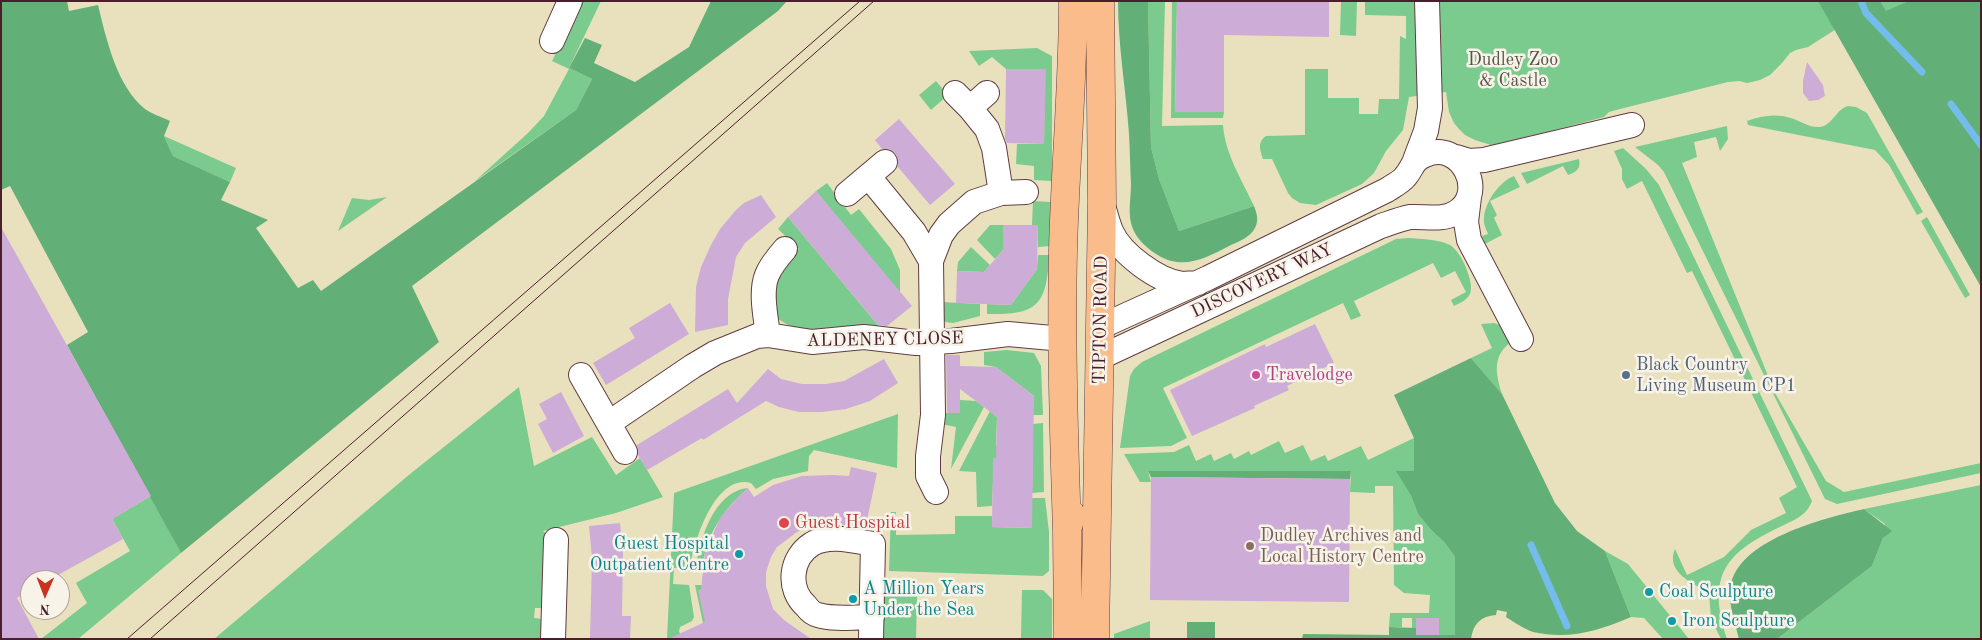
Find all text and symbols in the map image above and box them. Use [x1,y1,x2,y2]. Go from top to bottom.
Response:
park label: Dudley Zoo & Castle [1468,49,1558,92]
street label: DISCOVERY WAY [1188,239,1336,323]
street label: TIPTON ROAD [1089,255,1113,385]
street label: ALDENEY CLOSE [806,328,964,352]
place label: Black Country Living Museum CP1 [1636,354,1796,396]
place label: Travelodge [1266,364,1353,386]
marker: Travelodge [1250,369,1262,381]
marker: Black Country Living Museum CP1 [1620,369,1632,381]
place label: Guest Hospital [795,512,910,534]
marker: Guest Hospital [777,516,791,530]
place label: Dudley Archives and Local History Centre [1260,525,1424,568]
place label: Guest Hospital Outpatient Centre [590,533,729,576]
marker: Dudley Archives and Local History Centre [1244,540,1256,552]
marker: Guest Hospital Outpatient Centre [733,548,745,560]
north arrow [20,570,70,620]
place label: A Million Years Under the Sea [863,578,984,620]
place label: Coal Sculpture [1659,581,1773,603]
marker: Coal Sculpture [1643,586,1655,598]
marker: A Million Years Under the Sea [847,593,859,605]
text: N [39,602,50,616]
place label: Iron Sculpture [1682,610,1795,632]
marker: Iron Sculpture [1666,615,1678,627]

